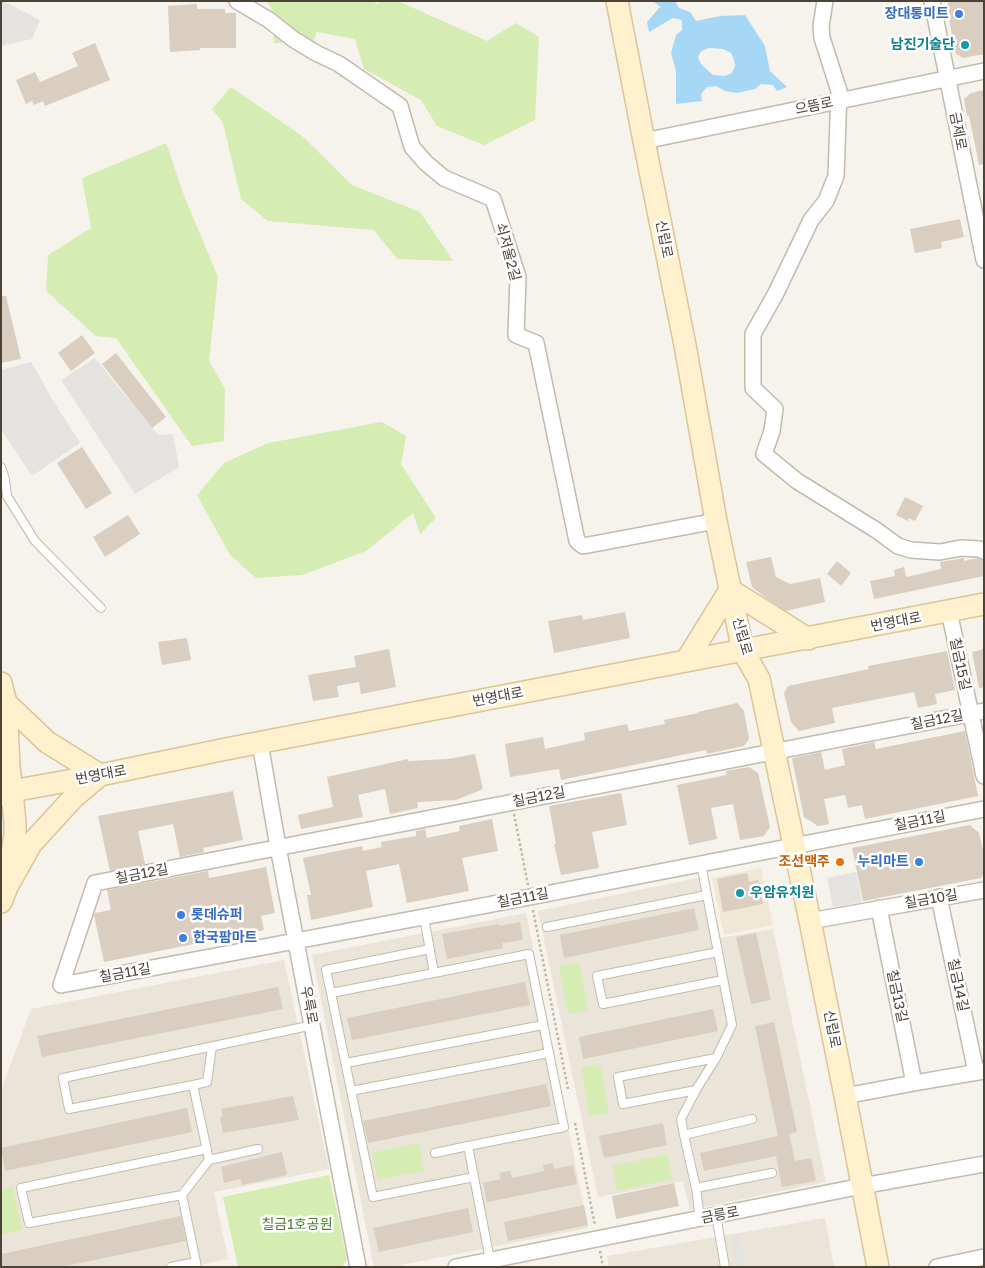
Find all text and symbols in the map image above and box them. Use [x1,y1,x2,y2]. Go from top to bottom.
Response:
place label: 장대통미트 [885,6,949,22]
marker: 장대통미트 [953,8,965,20]
place label: 남진기술단 [891,37,955,53]
marker: 남진기술단 [959,39,971,51]
street label: 으뜸로 [793,94,835,118]
street label: 금제로 [946,110,970,152]
street label: 신립로 [652,218,676,260]
street label: 쇠저울2길 [492,221,524,283]
street label: 번영대로 [869,609,923,635]
street label: 신립로 [729,615,755,657]
street label: 칠금15길 [946,636,974,692]
street label: 번영대로 [471,684,525,710]
street label: 칠금12길 [909,707,965,733]
street label: 번영대로 [74,762,128,788]
street label: 칠금12길 [511,784,567,810]
street label: 칠금11길 [893,808,947,834]
place label: 조선맥주 [778,854,830,870]
place label: 누리마트 [857,854,909,870]
marker: 조선맥주 [834,856,846,868]
marker: 누리마트 [913,856,925,868]
street label: 칠금12길 [114,861,170,887]
street label: 칠금11길 [496,885,550,911]
place label: 우암유치원 [750,885,814,901]
street label: 칠금10길 [903,886,959,912]
marker: 우암유치원 [734,887,746,899]
place label: 롯데슈퍼 [191,907,243,923]
marker: 롯데슈퍼 [175,909,187,921]
place label: 한국팜마트 [193,930,257,946]
marker: 한국팜마트 [177,932,189,944]
street label: 칠금14길 [944,957,972,1013]
street label: 칠금11길 [98,960,152,986]
street label: 칠금13길 [883,968,911,1024]
street label: 우륵로 [297,984,321,1026]
street label: 신립로 [820,1008,844,1050]
street label: 금릉로 [699,1203,741,1227]
park label: 칠금1호공원 [261,1217,333,1233]

